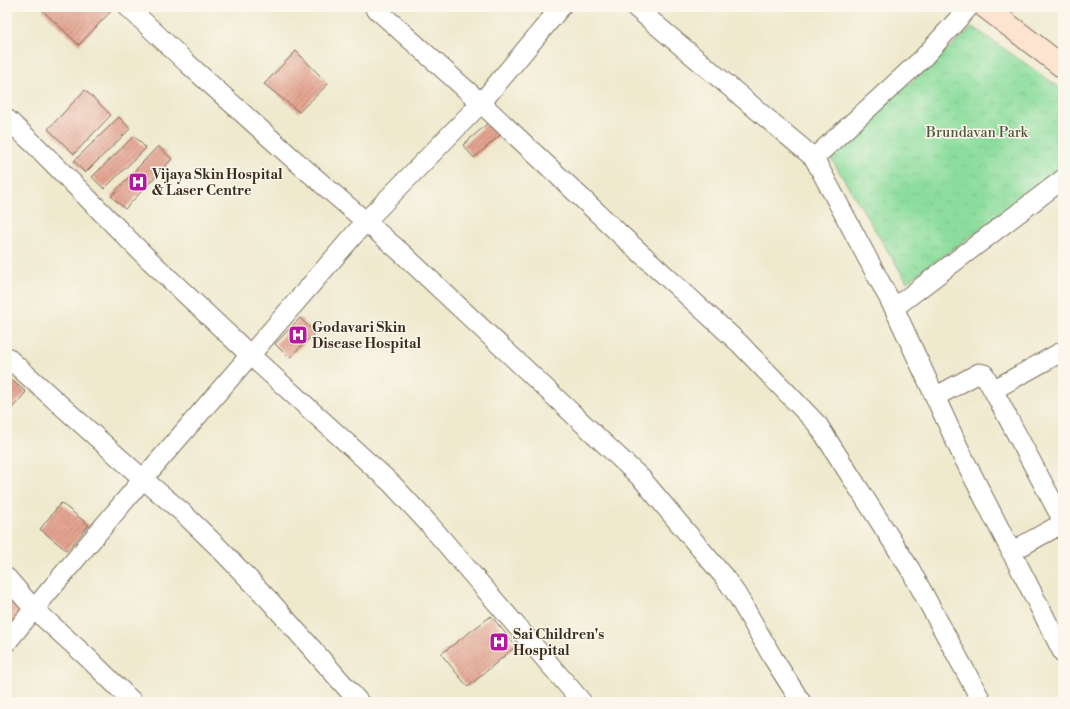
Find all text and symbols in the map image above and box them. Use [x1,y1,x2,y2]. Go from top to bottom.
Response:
park label: Brundavan Park [925,124,1029,142]
place label: Vijaya Skin Hospital & Laser Centre [151,166,283,200]
hospital icon: Vijaya Skin Hospital & Laser Centre [127,171,149,193]
place label: Godavari Skin Disease Hospital [312,319,422,353]
hospital icon: Godavari Skin Disease Hospital [287,324,309,346]
place label: Sai Children's Hospital [513,626,604,660]
hospital icon: Sai Children's Hospital [488,631,510,653]

